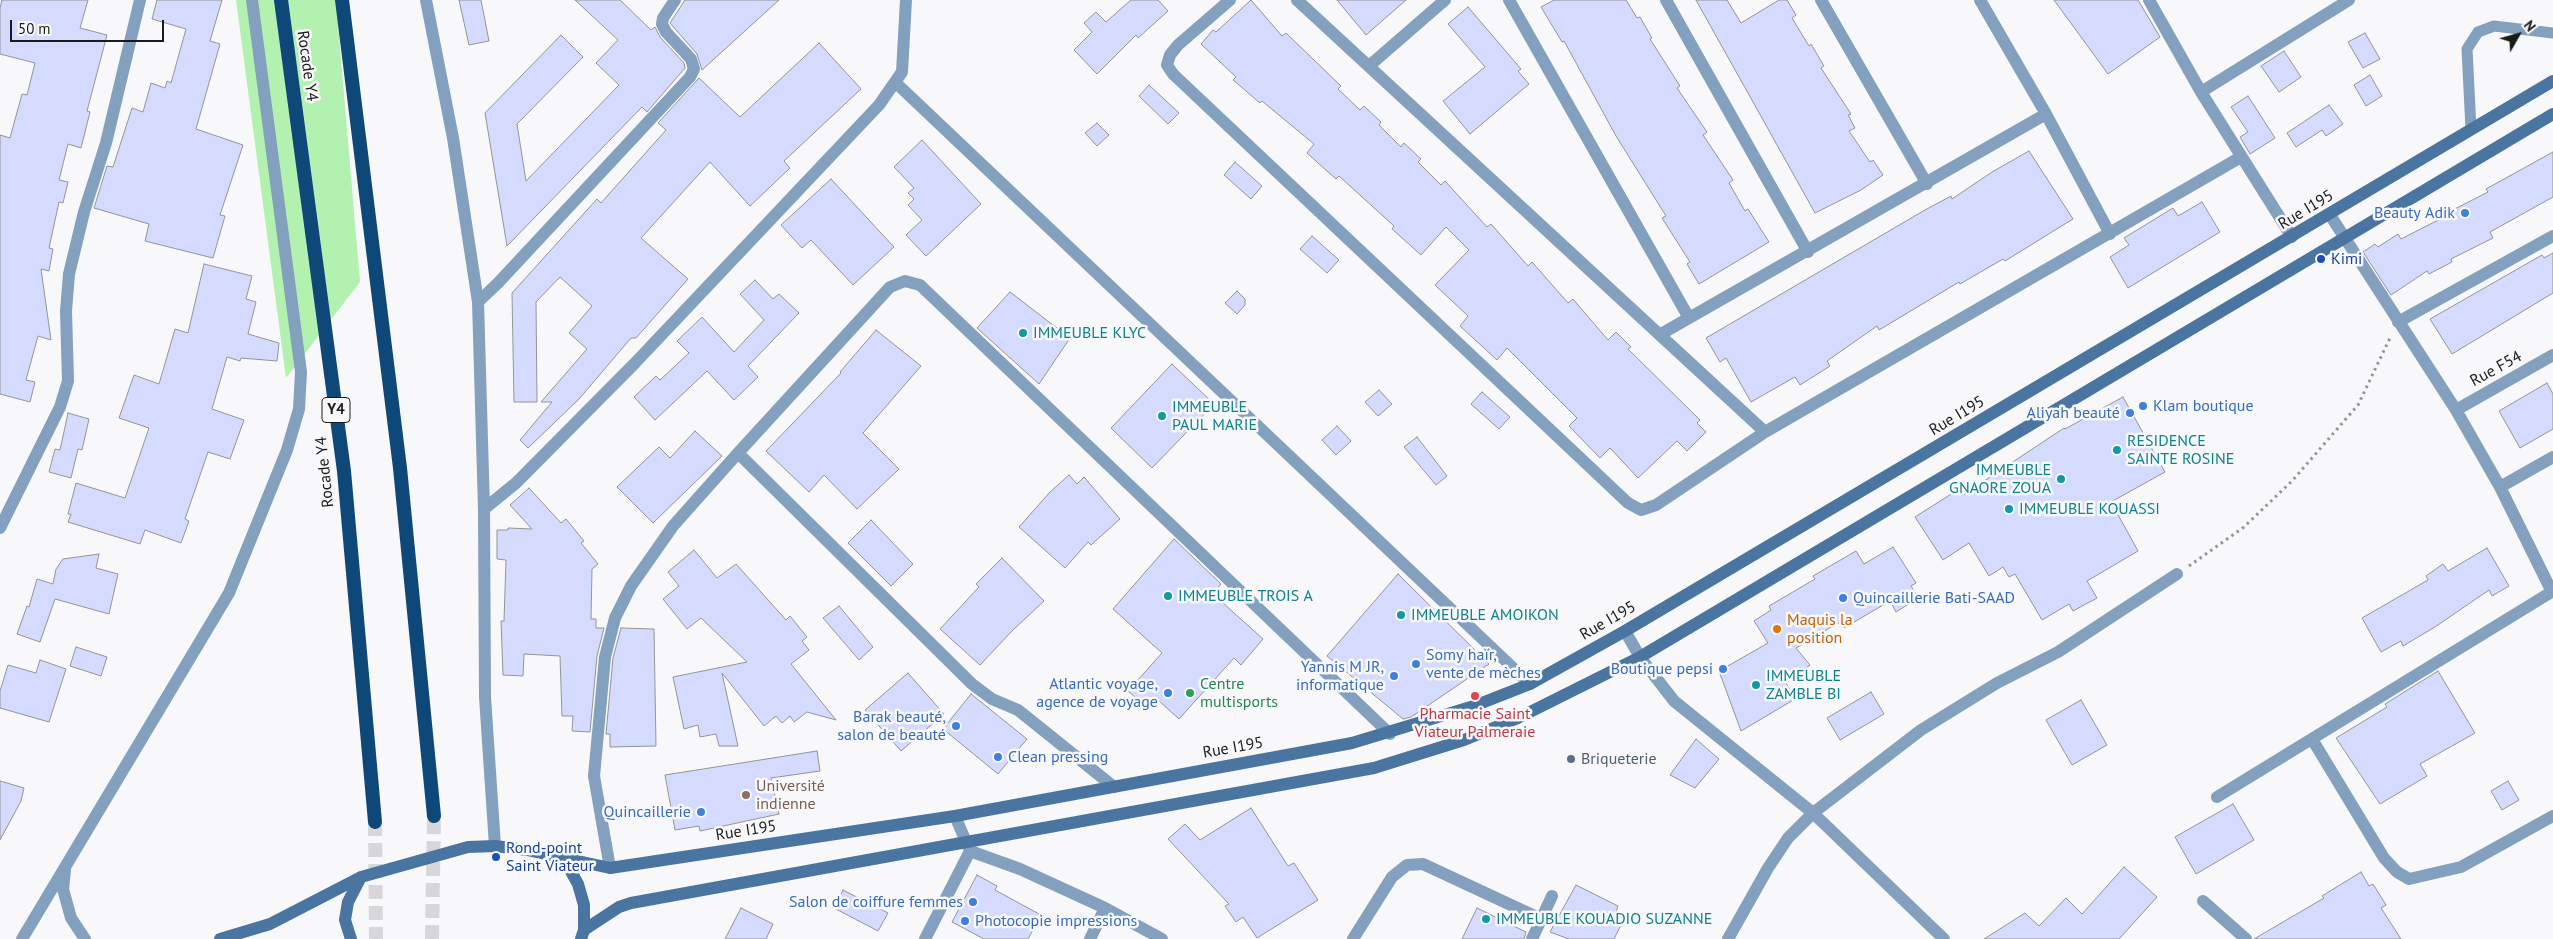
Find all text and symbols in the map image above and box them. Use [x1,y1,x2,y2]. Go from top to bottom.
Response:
scale bar [12,10,166,42]
north arrow [2493,10,2543,60]
text: N [2520,17,2540,35]
text: 50 m [18,19,51,38]
street label: Rocade Y4 [293,29,321,103]
street label: Rue I195 [2275,186,2337,234]
place label: Beauty Adik [2374,203,2455,223]
marker: Beauty Adik [2459,207,2471,219]
place label: Kimi [2331,249,2362,269]
marker: Kimi [2315,253,2327,265]
place label: IMMEUBLE KLYC [1033,323,1146,343]
marker: IMMEUBLE KLYC [1017,327,1029,339]
street label: Rue F54 [2467,347,2525,391]
street label: Rue I195 [1926,392,1988,440]
place label: Klam boutique [2153,396,2254,416]
place label: IMMEUBLE PAUL MARIE [1172,397,1257,435]
road number: Y4 [322,398,350,422]
marker: Klam boutique [2137,400,2149,412]
place label: Aliyah beauté [2027,403,2120,423]
marker: Aliyah beauté [2124,407,2136,419]
marker: IMMEUBLE PAUL MARIE [1156,410,1168,422]
place label: RESIDENCE SAINTE ROSINE [2127,431,2234,469]
street label: Rocade Y4 [312,436,338,508]
marker: RESIDENCE SAINTE ROSINE [2111,444,2123,456]
place label: IMMEUBLE GNAORE ZOUA [1949,460,2051,498]
marker: IMMEUBLE GNAORE ZOUA [2055,473,2067,485]
place label: IMMEUBLE KOUASSI [2019,499,2160,519]
marker: IMMEUBLE KOUASSI [2003,503,2015,515]
place label: IMMEUBLE TROIS A [1178,586,1313,606]
place label: Quincaillerie Bati-SAAD [1853,588,2015,608]
marker: IMMEUBLE TROIS A [1162,590,1174,602]
marker: Quincaillerie Bati-SAAD [1837,592,1849,604]
street label: Rue I195 [1577,597,1639,645]
place label: IMMEUBLE AMOIKON [1411,605,1559,625]
marker: IMMEUBLE AMOIKON [1395,609,1407,621]
place label: Maquis la position [1787,610,1853,648]
marker: Maquis la position [1771,623,1783,635]
place label: Somy haïr, vente de mèches [1426,645,1541,683]
place label: Yannis M JR, informatique [1296,657,1384,695]
marker: Somy haïr, vente de mèches [1410,658,1422,670]
place label: Boutique pepsi [1611,659,1713,679]
marker: Boutique pepsi [1717,663,1729,675]
place label: IMMEUBLE ZAMBLE BI [1766,666,1841,704]
marker: Yannis M JR, informatique [1388,670,1400,682]
place label: Atlantic voyage, agence de voyage [1036,674,1158,712]
place label: Centre multisports [1200,674,1278,712]
marker: IMMEUBLE ZAMBLE BI [1750,679,1762,691]
marker: Atlantic voyage, agence de voyage [1162,687,1174,699]
marker: Centre multisports [1184,687,1196,699]
marker: Pharmacie Saint Viateur Palmeraie [1469,690,1481,702]
place label: Pharmacie Saint Viateur Palmeraie [1415,704,1535,742]
place label: Barak beauté, salon de beauté [837,707,946,745]
marker: Barak beauté, salon de beauté [950,720,962,732]
street label: Rue I195 [1201,733,1265,763]
place label: Clean pressing [1008,747,1108,767]
place label: Briqueterie [1581,749,1657,769]
marker: Clean pressing [992,751,1004,763]
marker: Briqueterie [1565,753,1577,765]
place label: Université indienne [756,776,825,814]
marker: Université indienne [740,789,752,801]
place label: Quincaillerie [604,802,691,822]
marker: Quincaillerie [695,806,707,818]
street label: Rue I195 [714,817,778,845]
place label: Rond-point Saint Viateur [506,838,594,876]
marker: Rond-point Saint Viateur [490,851,502,863]
place label: Salon de coiffure femmes [789,892,963,912]
marker: Salon de coiffure femmes [967,896,979,908]
place label: IMMEUBLE KOUADIO SUZANNE [1496,909,1712,929]
place label: Photocopie impressions [975,911,1137,931]
marker: IMMEUBLE KOUADIO SUZANNE [1480,913,1492,925]
marker: Photocopie impressions [959,915,971,927]

